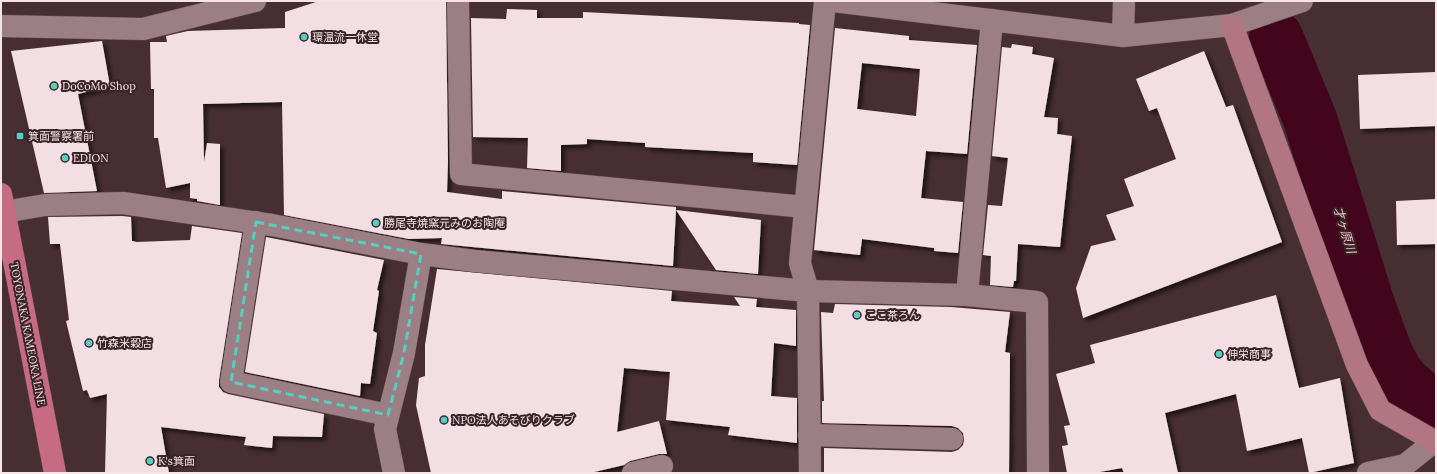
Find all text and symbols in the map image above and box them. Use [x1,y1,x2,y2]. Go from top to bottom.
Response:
place label: 環温流一休堂 [312,30,378,44]
marker: 環温流一休堂 [299,32,309,42]
place label: DoCoMo Shop [62,79,136,93]
marker: DoCoMo Shop [49,81,59,91]
place label: 箕面警察署前 [28,129,94,143]
marker: 箕面警察署前 [15,131,25,141]
place label: EDION [73,151,109,165]
marker: EDION [60,153,70,163]
water label: 才ヶ原川 [1331,205,1360,257]
place label: 勝尾寺焼窯元みのお陶庵 [384,216,505,230]
marker: 勝尾寺焼窯元みのお陶庵 [371,218,381,228]
street label: TOYONAKA KAMEOKA LINE [7,261,49,407]
place label: ここ茶ろん [865,308,920,322]
marker: ここ茶ろん [852,310,862,320]
place label: 竹森米穀店 [97,336,152,350]
marker: 竹森米穀店 [84,338,94,348]
place label: 伸栄商事 [1227,347,1271,361]
marker: 伸栄商事 [1214,349,1224,359]
place label: NPO法人あそびりクラブ [452,413,575,427]
marker: NPO法人あそびりクラブ [439,415,449,425]
place label: K's箕面 [158,454,195,468]
marker: K's箕面 [145,456,155,466]

